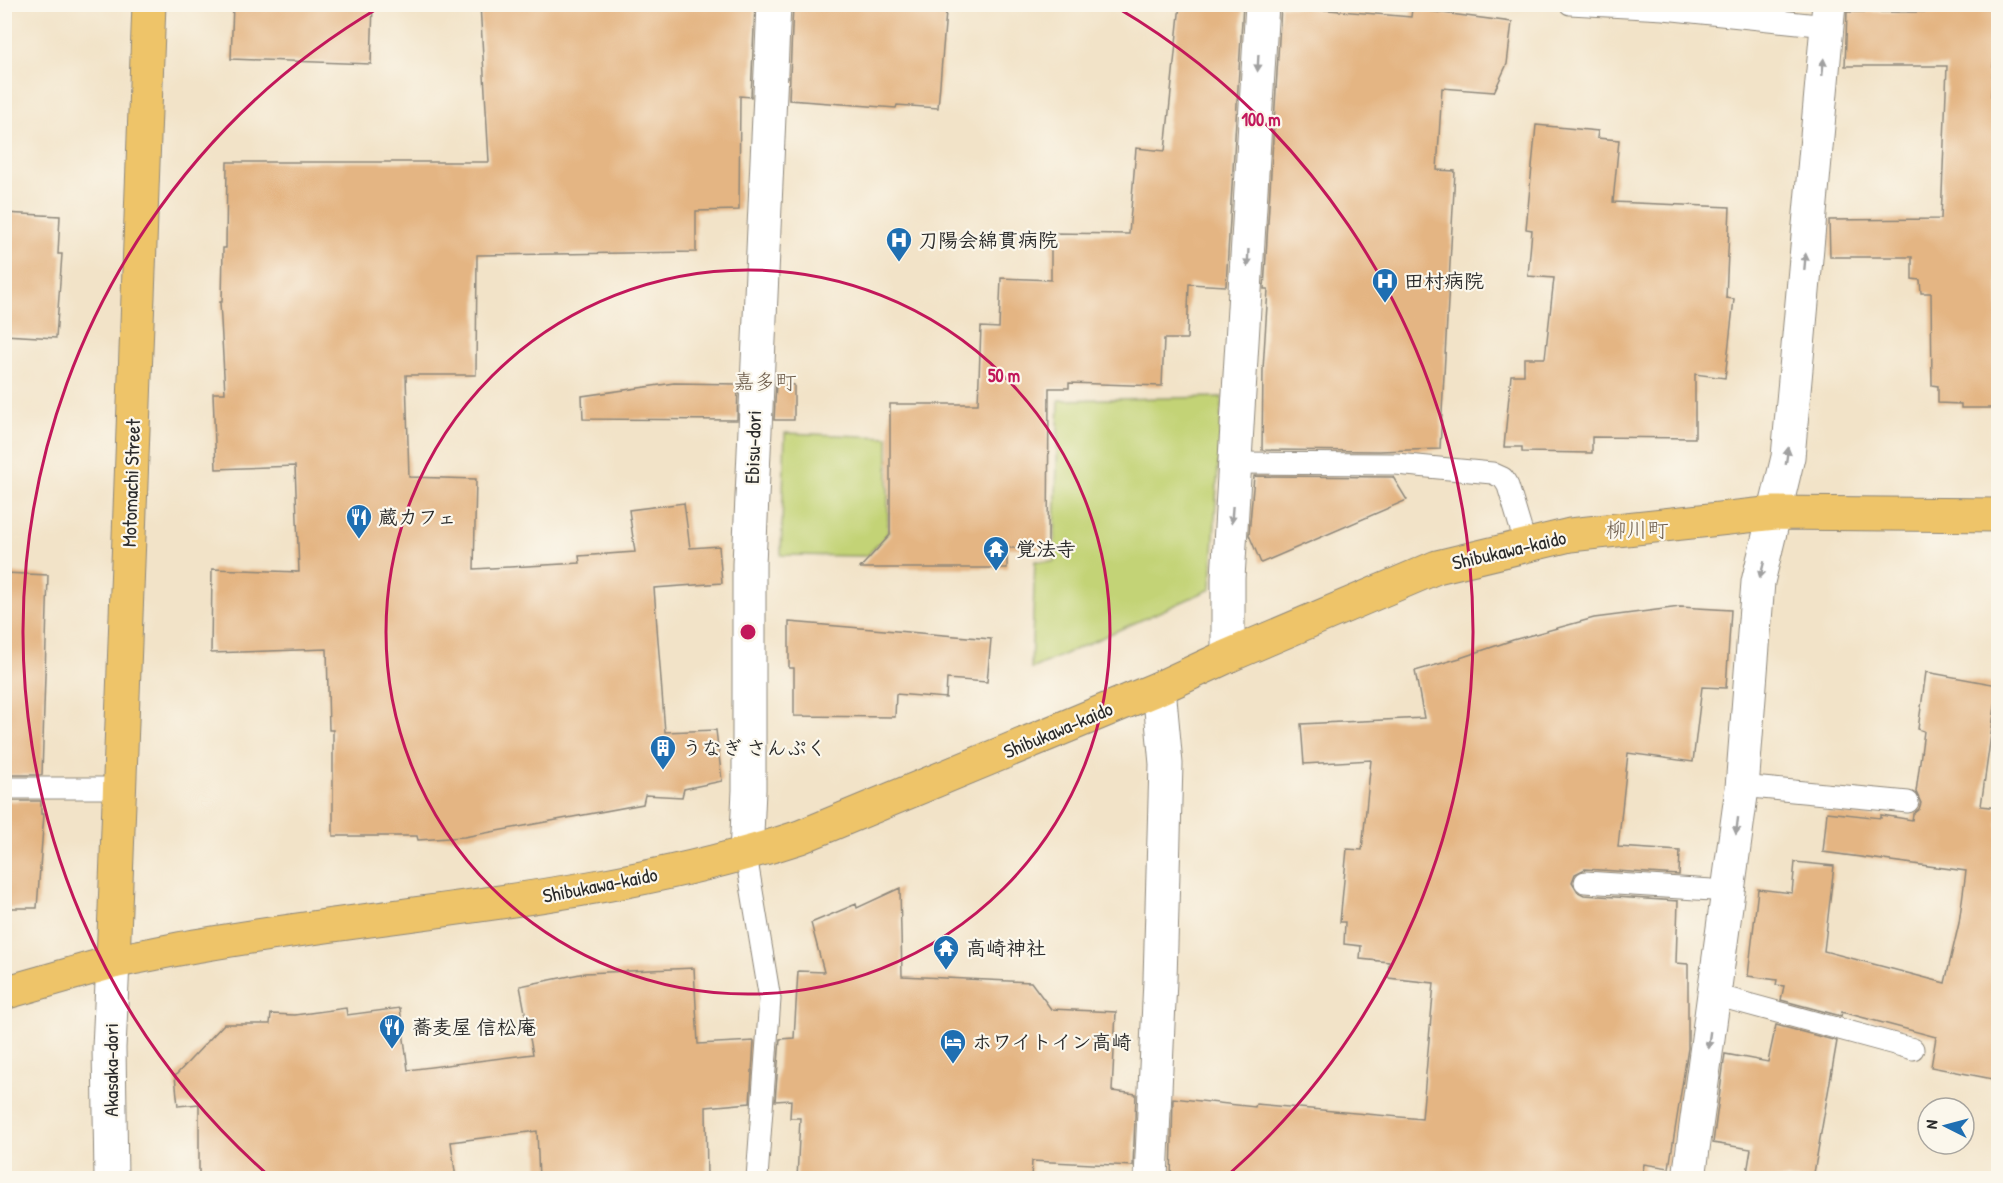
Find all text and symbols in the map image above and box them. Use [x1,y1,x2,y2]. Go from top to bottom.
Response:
one-way arrow [1254,53,1263,72]
one-way arrow [1818,58,1828,77]
text: 100 m [1241,107,1281,132]
hospital icon: 刀陽会綿貫病院 [884,225,914,263]
place label: 刀陽会綿貫病院 [918,226,1058,253]
one-way arrow [1243,248,1252,267]
one-way arrow [1800,252,1810,271]
hospital icon: 田村病院 [1370,266,1400,304]
place label: 田村病院 [1404,267,1484,294]
text: 50 m [988,363,1020,388]
district label: 嘉多町 [734,367,797,396]
street label: Ebisu-dori [738,410,767,484]
street label: Motomachi Street [115,417,146,547]
one-way arrow [1783,446,1792,465]
restaurant icon: 蔵カフェ [344,502,374,540]
place label: 蔵カフェ [378,503,456,530]
one-way arrow [1227,506,1236,525]
district label: 柳川町 [1606,515,1669,544]
street label: Shibukawa-kaido [1449,523,1568,576]
temple icon: 覚法寺 [981,534,1011,572]
place label: 覚法寺 [1016,535,1076,562]
one-way arrow [1756,561,1766,579]
centre of rings [738,622,758,642]
street label: Shibukawa-kaido [999,694,1117,765]
building icon: うなぎ さんぷく [648,733,678,771]
place label: うなぎ さんぷく [682,734,827,761]
one-way arrow [1732,817,1741,836]
street label: Shibukawa-kaido [540,860,659,909]
temple icon: 高崎神社 [931,933,961,971]
place label: 高崎神社 [966,934,1046,961]
restaurant icon: 蕎麦屋 信松庵 [377,1012,407,1050]
place label: 蕎麦屋 信松庵 [412,1013,537,1040]
street label: Akasaka-dori [97,1023,124,1117]
hotel icon: ホワイトイン高崎 [938,1027,968,1065]
place label: ホワイトイン高崎 [972,1028,1132,1055]
one-way arrow [1704,1031,1713,1050]
north arrow [1916,1096,1976,1156]
text: N [1920,1119,1943,1130]

